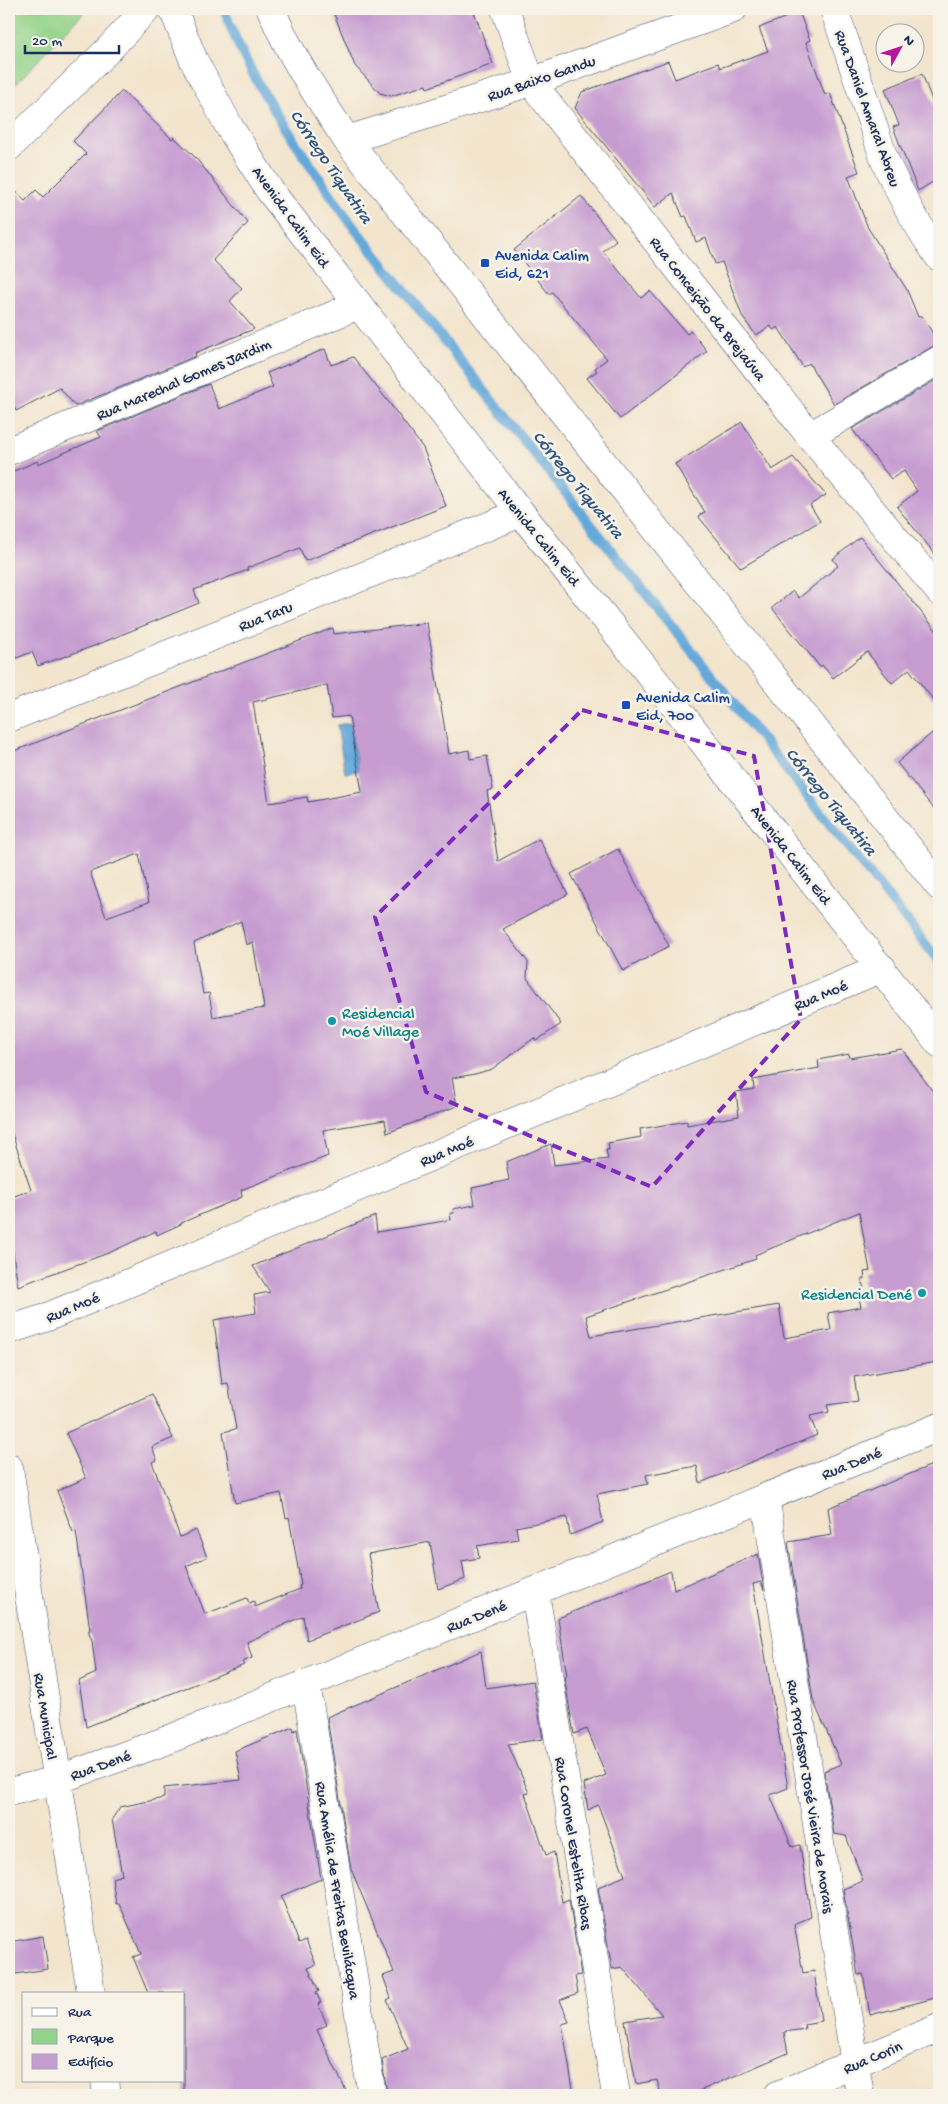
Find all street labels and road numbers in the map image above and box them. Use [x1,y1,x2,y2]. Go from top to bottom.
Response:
street label: Rua Daniel Amaral Abreu [829,28,903,191]
street label: Rua Baixo Gandu [486,53,599,108]
street label: Avenida Calim Eid [246,164,333,274]
street label: Rua Conceição da Brejaúva [644,234,769,387]
street label: Rua Marechal Gomes Jardim [94,336,275,427]
street label: Avenida Calim Eid [492,485,584,592]
street label: Rua Taru [236,599,297,638]
street label: Avenida Calim Eid [745,803,835,911]
street label: Rua Moé [792,977,852,1017]
street label: Rua Moé [418,1133,478,1173]
street label: Rua Moé [44,1289,104,1329]
street label: Rua Dené [819,1444,886,1486]
street label: Rua Dené [444,1597,511,1639]
street label: Rua Municipal [27,1672,60,1761]
street label: Rua Professor José Vieira de Morais [781,1679,837,1916]
street label: Rua Dené [68,1747,135,1787]
street label: Rua Coronel Estelita Ribas [549,1756,595,1932]
street label: Rua Amélia de Freitas Bevilácqua [309,1780,362,2002]
street label: Rua Corin [841,2038,906,2080]

